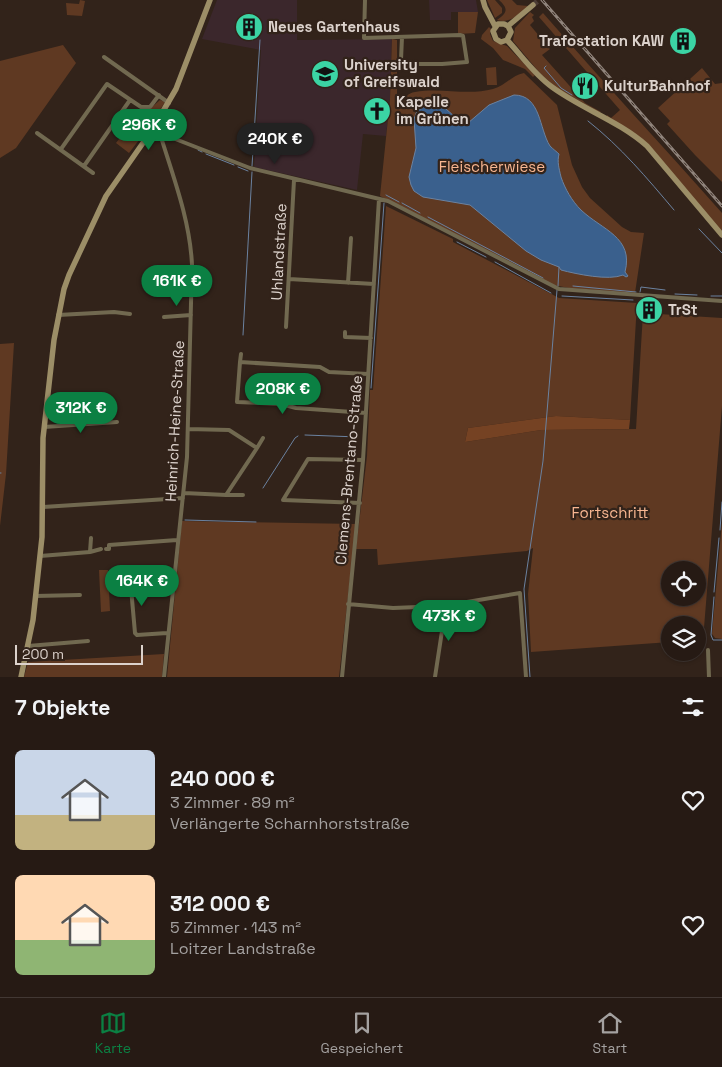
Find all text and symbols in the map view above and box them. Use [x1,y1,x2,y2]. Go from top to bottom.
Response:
building icon: Neues Gartenhaus [234,12,264,42]
place label: Neues Gartenhaus [268,17,400,36]
building icon: Trafostation KAW [668,26,698,56]
place label: Trafostation KAW [539,31,665,50]
place label: University of Greifswald [344,55,440,91]
school or university icon: University of Greifswald [310,59,340,89]
restaurant icon: KulturBahnhof [570,71,600,101]
place label: KulturBahnhof [604,76,711,95]
place label: Kapelle im Grünen [396,92,469,128]
church icon: Kapelle im Grünen [362,96,392,126]
pin: 296K € [108,108,190,151]
text: 296K € [122,114,176,135]
pin: 240K € [234,122,316,165]
text: 240K € [248,128,302,149]
park label: Fleischerwiese [439,157,545,176]
street label: Uhlandstraße [266,203,291,301]
pin: 161K € [136,264,218,307]
text: 161K € [152,270,202,291]
building icon: TrSt [634,295,664,325]
place label: TrSt [668,300,698,319]
street label: Heinrich-Heine-Straße [161,340,188,502]
pin: 208K € [242,372,324,415]
street label: Clemens-Brentano-Straße [331,374,366,566]
text: 208K € [256,378,310,399]
pin: 312K € [40,392,122,434]
text: 312K € [55,397,107,418]
park label: Fortschritt [572,503,649,522]
map controls [661,561,706,661]
button: locate [661,561,706,606]
pin: 164K € [101,564,183,607]
text: 164K € [116,570,168,591]
pin: 473K € [408,600,490,642]
text: 473K € [422,605,476,626]
button: layers [661,616,706,661]
scale bar [15,642,142,665]
text: 200 m [22,645,64,663]
icon: filters [679,693,707,721]
text: 7 Objekte [15,694,110,721]
text: 240 000 € [170,765,275,792]
icon: home [55,770,115,830]
icon: heart [679,786,707,814]
text: 3 Zimmer · 89 m² [170,792,295,813]
text: Verlängerte Scharnhorststraße [170,813,410,834]
text: 312 000 € [170,890,270,917]
icon: home [55,895,115,955]
icon: heart [679,911,707,939]
text: 5 Zimmer · 143 m² [170,917,301,938]
text: Loitzer Landstraße [170,938,316,959]
tab: Karte [95,1009,131,1057]
tab: Gespeichert [320,1009,403,1057]
tab: Start [593,1009,627,1057]

